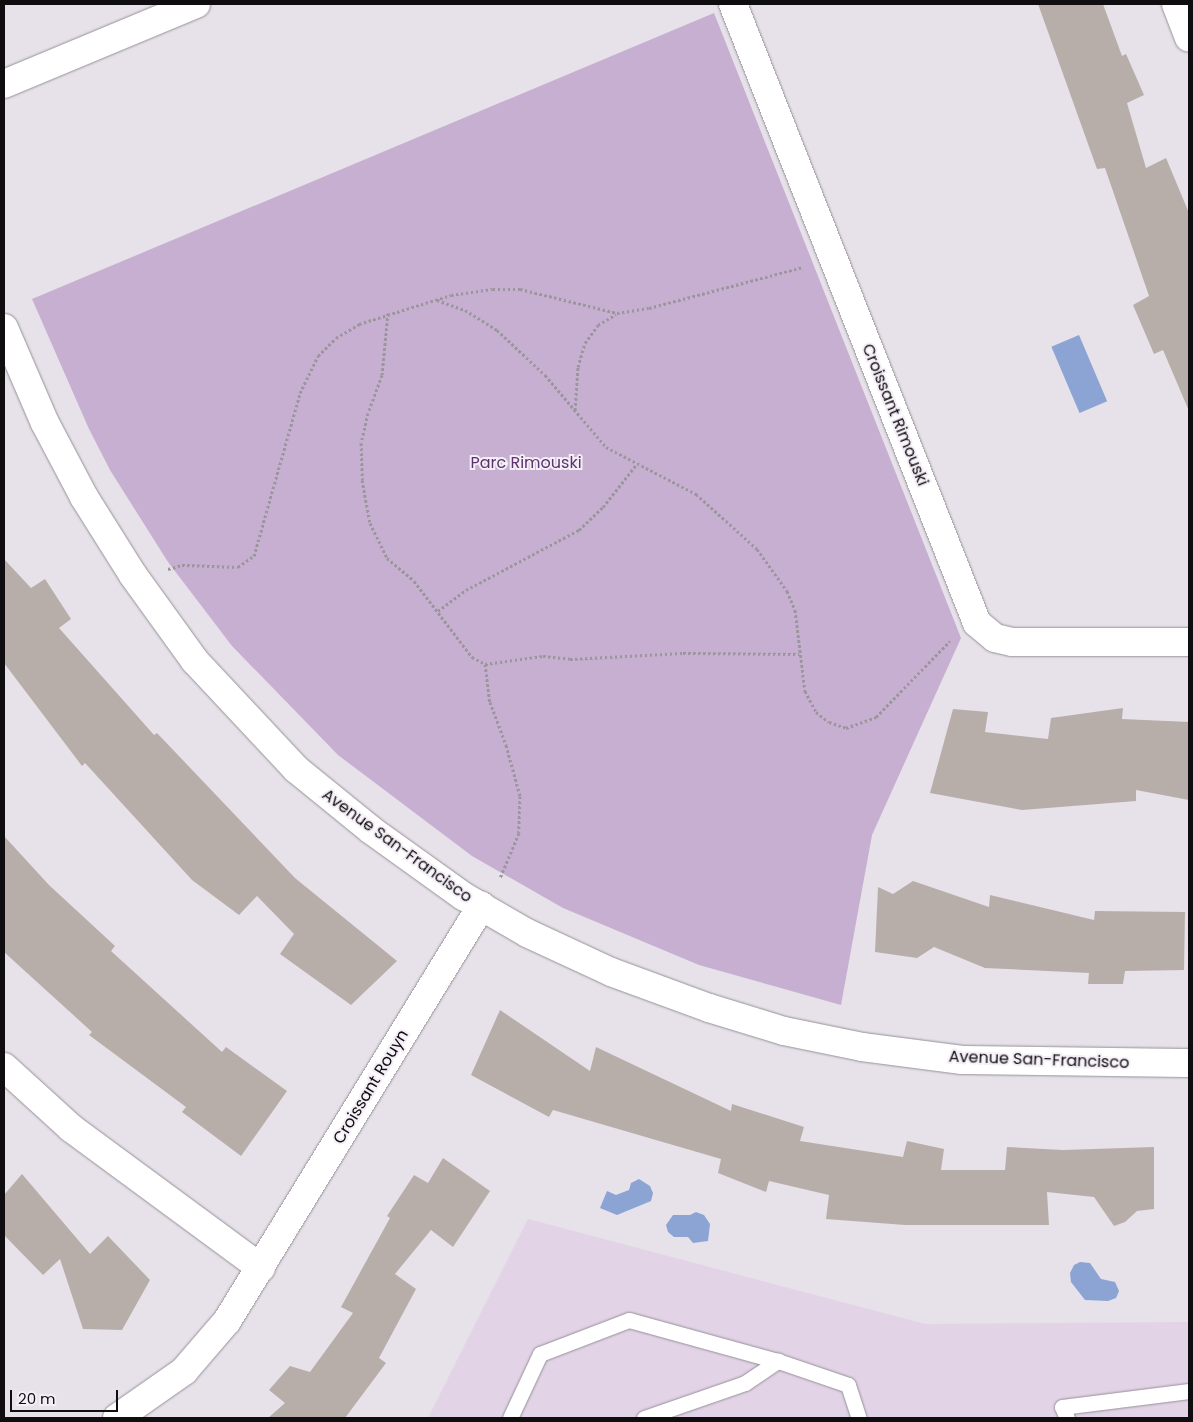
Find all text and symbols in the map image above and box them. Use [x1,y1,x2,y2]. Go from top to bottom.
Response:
street label: Croissant Rimouski [858,341,932,489]
park label: Parc Rimouski [470,453,582,473]
street label: Avenue San-Francisco [318,785,476,907]
street label: Croissant Rouyn [329,1026,413,1148]
street label: Avenue San-Francisco [948,1047,1130,1073]
scale bar [12,1380,120,1412]
text: 20 m [18,1388,56,1409]

